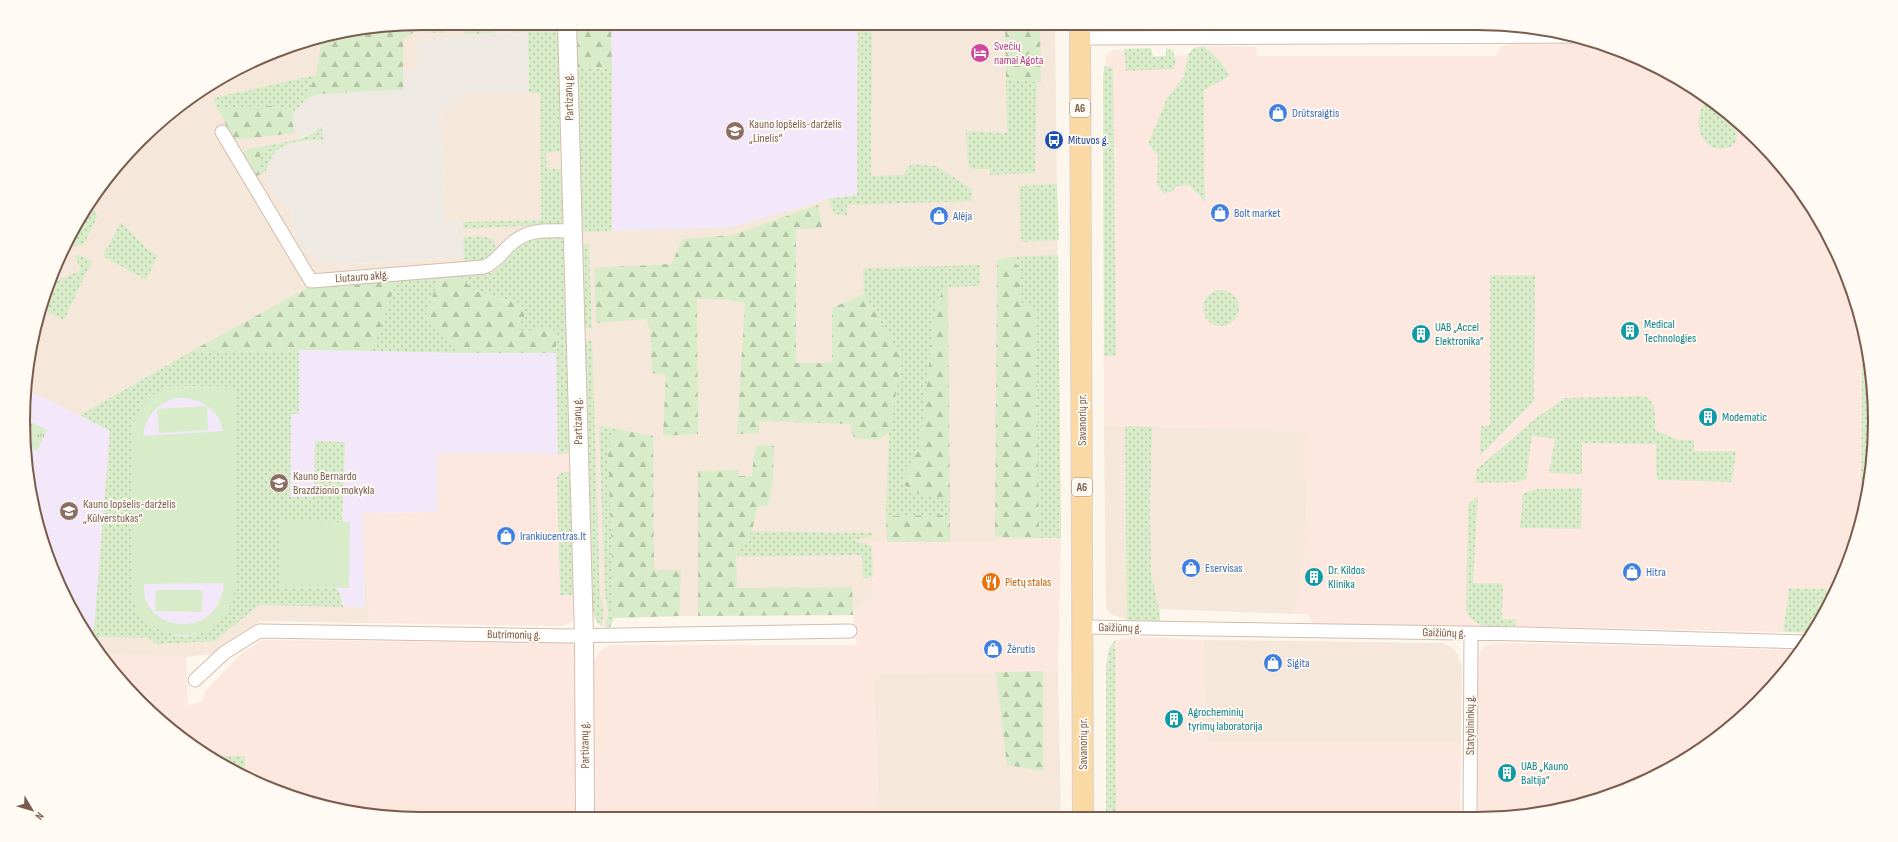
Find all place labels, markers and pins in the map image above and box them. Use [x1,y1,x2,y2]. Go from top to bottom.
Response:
place label: Svečių namai Agota [994,39,1044,68]
hotel icon: Svečių namai Agota [969,42,991,64]
shop icon: Drūtsraigtis [1267,102,1289,124]
place label: Drūtsraigtis [1292,106,1339,121]
place label: Kauno lopšelis-darželis „Linelis“ [749,117,842,146]
school or university icon: Kauno lopšelis-darželis „Linelis“ [724,120,746,142]
bus stop icon: Mituvos g. [1043,129,1065,151]
place label: Mituvos g. [1068,133,1109,148]
shop icon: Bolt market [1209,202,1231,224]
shop icon: Alėja [928,205,950,227]
place label: Bolt market [1234,206,1281,221]
place label: Alėja [952,209,972,224]
place label: Medical Technologies [1644,317,1696,346]
place label: UAB „Accel Elektronika“ [1435,320,1484,349]
building icon: Medical Technologies [1619,320,1641,342]
building icon: UAB „Accel Elektronika“ [1410,323,1432,345]
building icon: Modematic [1697,406,1719,428]
place label: Modematic [1722,410,1767,425]
place label: Kauno Bernardo Brazdžionio mokykla [293,469,375,498]
school or university icon: Kauno Bernardo Brazdžionio mokykla [268,472,290,494]
place label: Kauno lopšelis-darželis „Kūlverstukas“ [83,497,176,526]
school or university icon: Kauno lopšelis-darželis „Kūlverstukas“ [58,500,80,522]
shop icon: Irankiucentras.lt [495,525,517,547]
place label: Irankiucentras.lt [520,529,586,544]
shop icon: Eservisas [1180,557,1202,579]
place label: Eservisas [1205,561,1243,576]
shop icon: Hitra [1621,561,1643,583]
place label: Dr. Kildos Klinika [1328,563,1365,592]
place label: Hitra [1646,565,1666,580]
building icon: Dr. Kildos Klinika [1303,566,1325,588]
restaurant icon: Pietų stalas [980,571,1002,593]
place label: Pietų stalas [1005,575,1051,590]
shop icon: Žėrutis [982,638,1004,660]
place label: Žėrutis [1007,642,1035,657]
shop icon: Sigita [1262,652,1284,674]
place label: Sigita [1287,656,1310,671]
place label: Agrocheminių tyrimų laboratorija [1187,705,1263,734]
building icon: Agrocheminių tyrimų laboratorija [1163,708,1185,730]
place label: UAB „Kauno Baltija“ [1521,759,1568,788]
building icon: UAB „Kauno Baltija“ [1496,762,1518,784]

